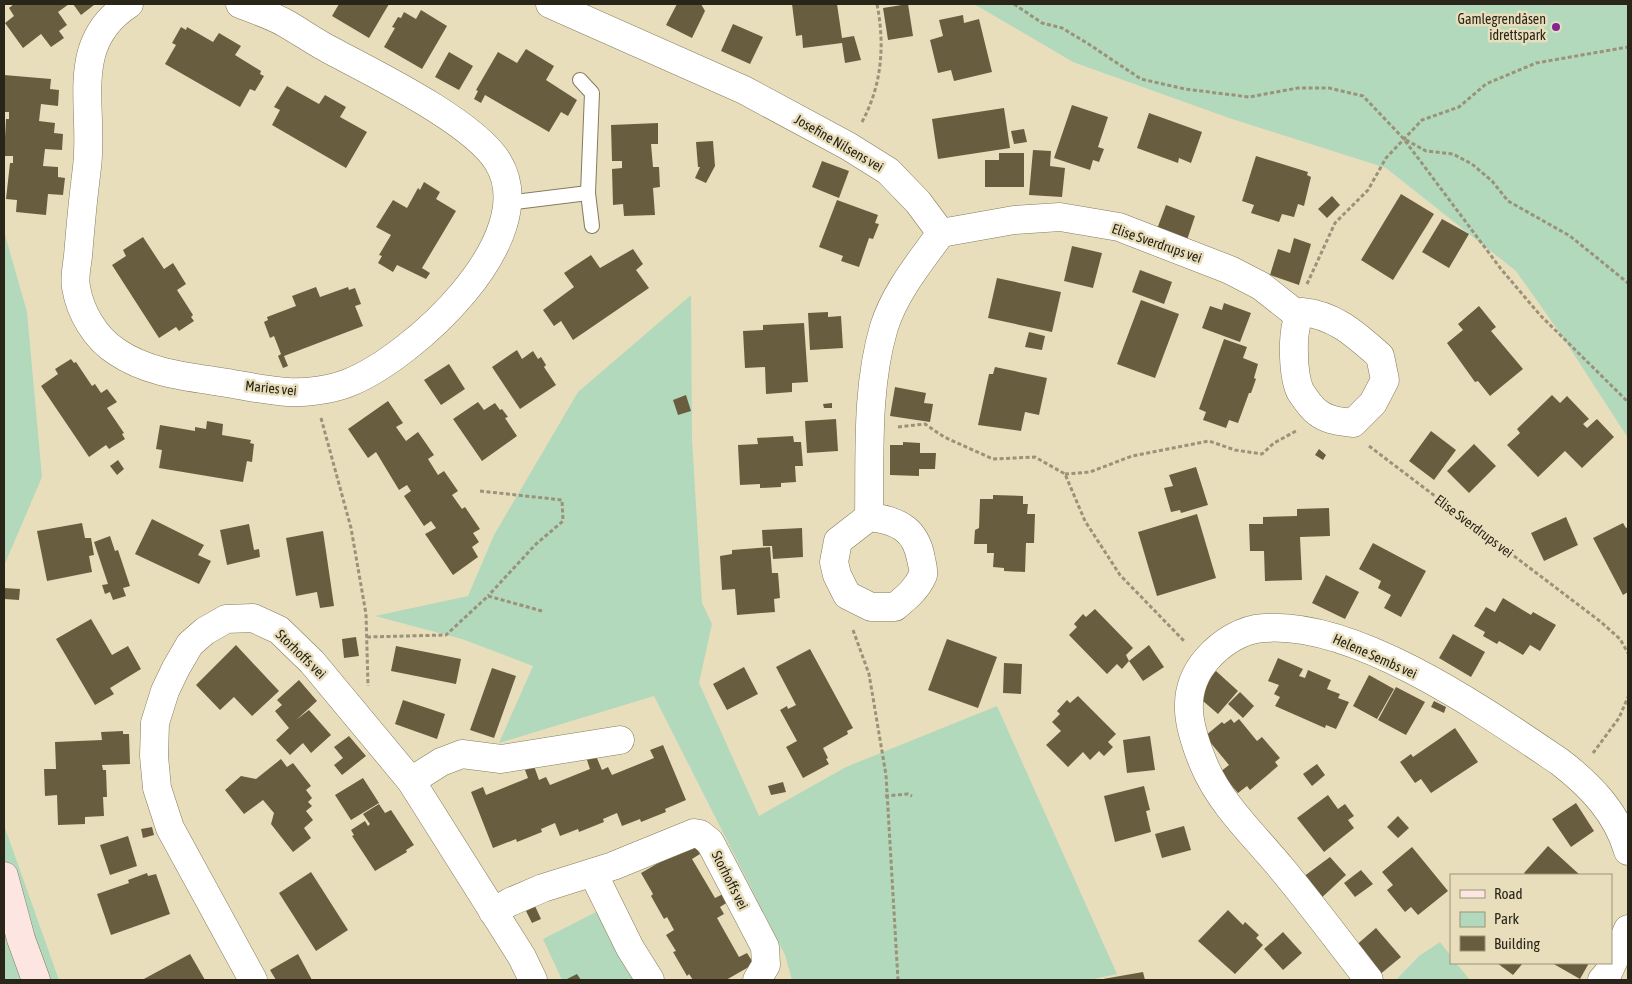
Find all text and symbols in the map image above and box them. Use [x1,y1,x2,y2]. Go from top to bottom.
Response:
place label: Gamlegrendåsen idrettspark [1458,11,1546,43]
marker: Gamlegrendåsen idrettspark [1550,21,1562,33]
street label: Josefine Nilsens vei [792,111,886,175]
street label: Elise Sverdrups vei [1110,220,1204,266]
street label: Maries vei [244,377,298,399]
street label: Elise Sverdrups vei [1432,491,1516,561]
street label: Storhoffs vei [273,626,329,682]
street label: Helene Sembs vei [1330,630,1420,682]
street label: Storhoffs vei [708,848,752,912]
legend [1450,874,1612,964]
text: Road [1494,885,1523,902]
text: Park [1494,910,1519,927]
text: Building [1494,935,1540,952]

